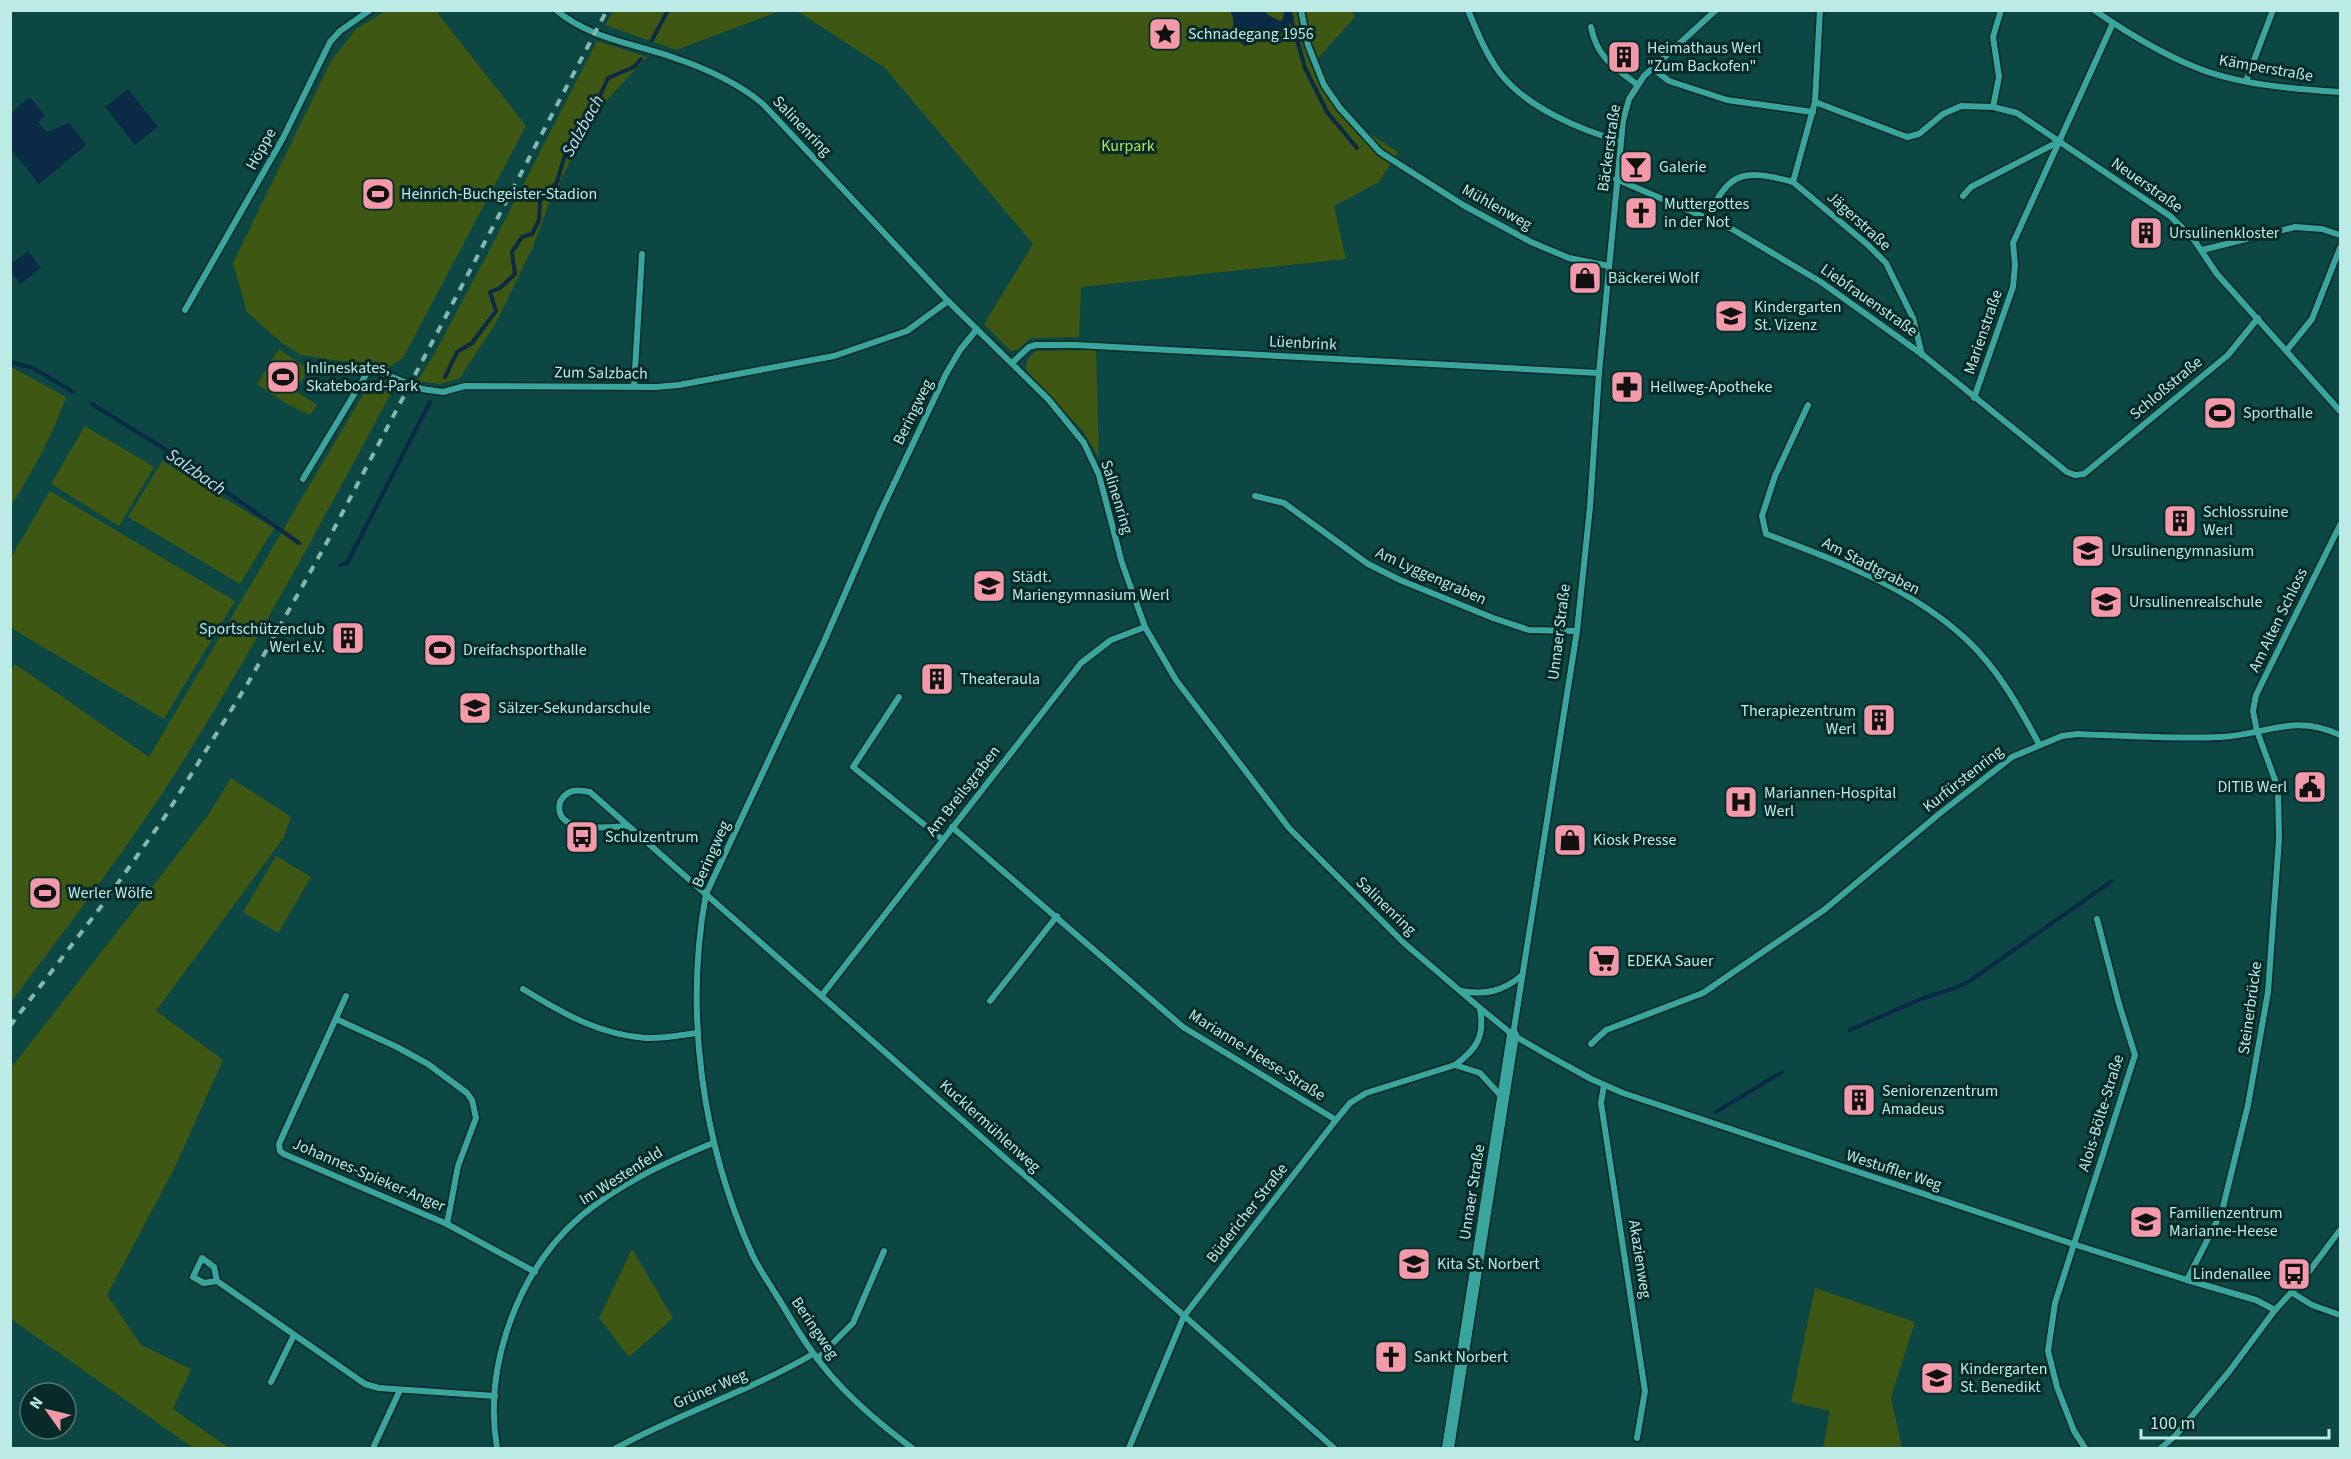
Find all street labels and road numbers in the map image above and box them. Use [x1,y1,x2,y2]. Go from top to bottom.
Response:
street label: Kämperstraße [2217,49,2315,87]
street label: Salinenring [768,91,836,161]
street label: Bäckerstraße [1592,103,1626,193]
street label: Höppe [241,124,282,174]
street label: Neuerstraße [2107,152,2187,218]
street label: Mühlenweg [1458,179,1536,235]
street label: Jägerstraße [1822,186,1896,256]
street label: Liebfrauenstraße [1816,258,1922,342]
street label: Marienstraße [1958,287,2008,377]
street label: Lüenbrink [1268,330,1338,356]
street label: Schloßstraße [2125,351,2207,425]
street label: Zum Salzbach [554,361,648,385]
street label: Beringweg [888,375,938,449]
street label: Salinenring [1095,457,1139,537]
street label: Am Stadtgraben [1818,532,1924,600]
street label: Am Lyggengraben [1372,542,1490,610]
street label: Am Alten Schloss [2243,564,2313,676]
street label: Unnaer Straße [1542,583,1576,681]
street label: Am Breilsgraben [921,741,1005,841]
street label: Kurfürstenring [1918,741,2008,817]
street label: Beringweg [687,817,735,891]
street label: Salinenring [1351,872,1421,940]
street label: Steinerbrücke [2233,960,2267,1056]
street label: Marianne-Heese-Straße [1184,1004,1330,1106]
street label: Alois-Bölte-Straße [2073,1052,2129,1174]
street label: Kucklermühlenweg [935,1075,1045,1177]
street label: Johannes-Spieker-Anger [289,1133,449,1217]
street label: Im Westenfeld [575,1142,667,1210]
street label: Unnaer Straße [1454,1143,1490,1241]
street label: Westuffler Weg [1843,1144,1945,1196]
street label: Büdericher Straße [1201,1158,1293,1267]
street label: Akazienweg [1623,1218,1657,1300]
street label: Beringweg [786,1292,844,1364]
street label: Grüner Weg [670,1364,750,1414]

